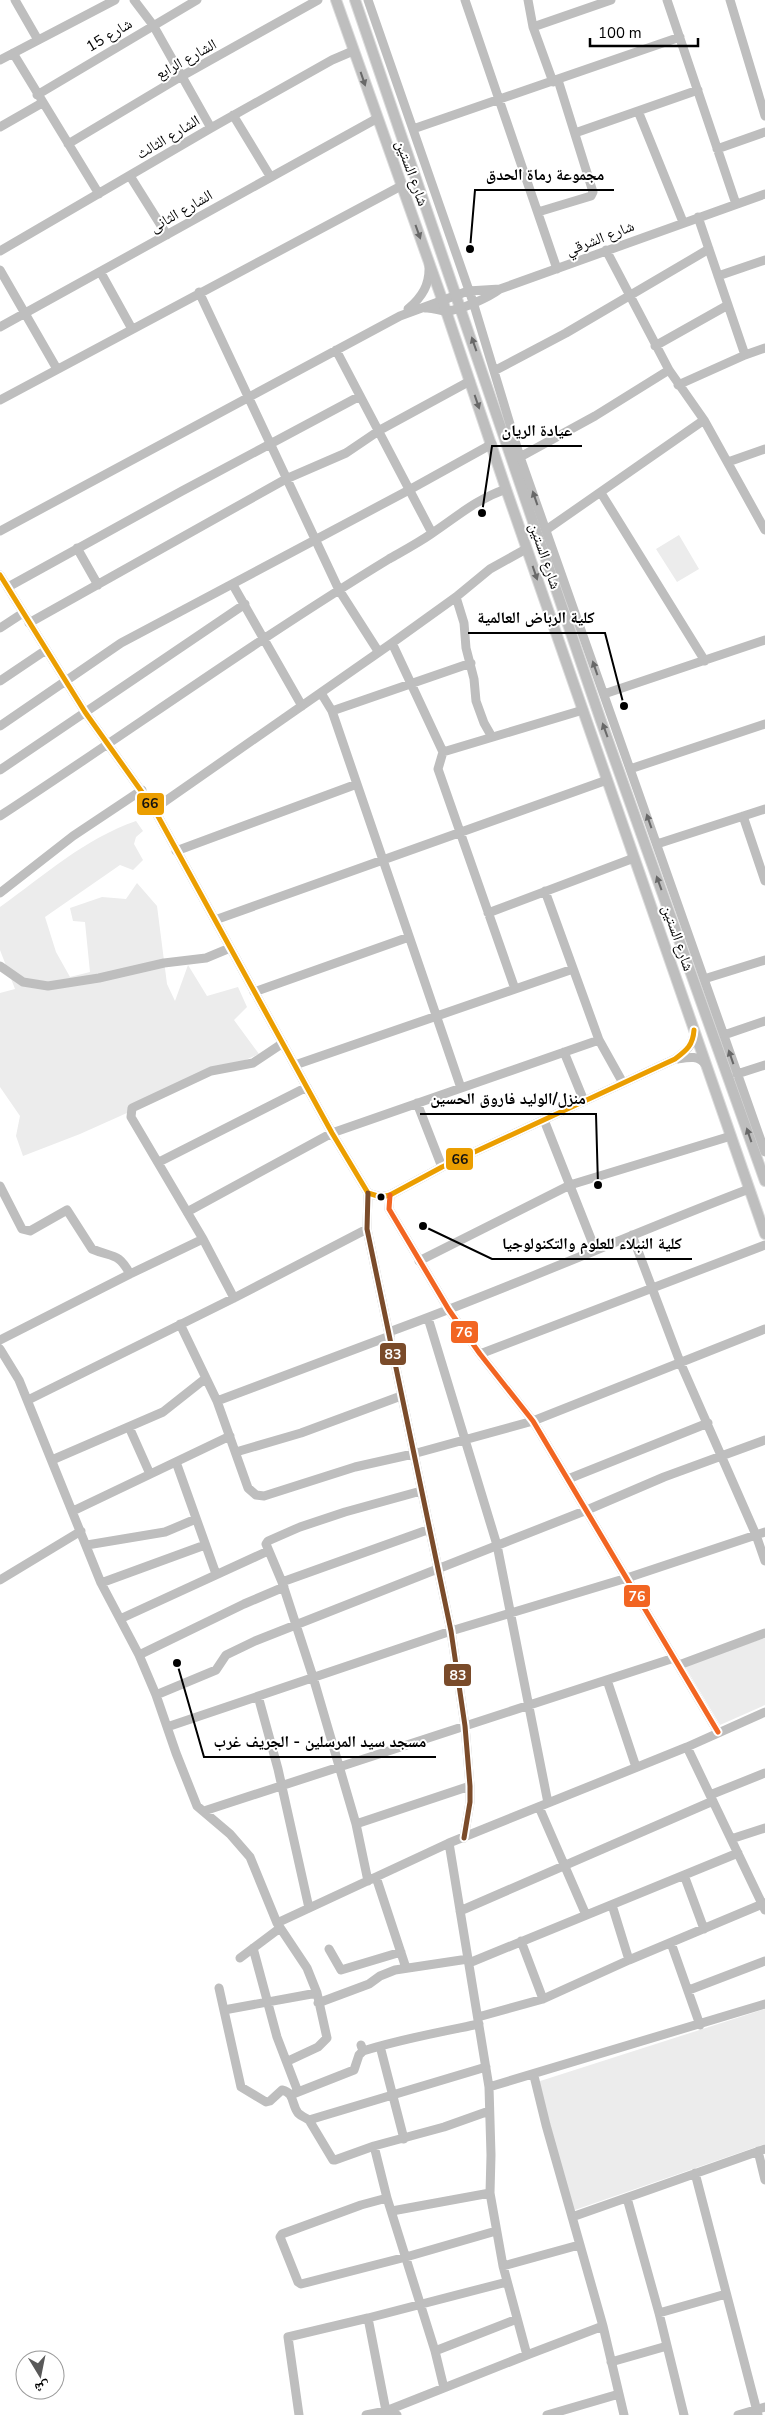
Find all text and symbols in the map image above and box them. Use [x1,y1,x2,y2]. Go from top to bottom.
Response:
street label: شارع 15 [82,13,136,57]
scale bar [590,15,698,47]
text: 100 m [598,23,642,43]
street label: الشارع الرابع [152,34,220,84]
one-way arrow [360,72,367,87]
street label: الشارع الثالث [133,110,203,164]
street label: شارع الستين [391,137,433,209]
callout: مجموعة رماة الحدق [475,159,614,190]
text: مجموعة رماة الحدق [486,164,604,186]
street label: الشارع الثانى [146,185,216,237]
street label: شارع الشرقي [563,216,638,262]
one-way arrow [414,225,422,240]
one-way arrow [470,337,477,352]
one-way arrow [474,395,482,410]
callout: عيادة الريان [492,415,582,446]
text: عيادة الريان [502,420,572,442]
one-way arrow [531,490,539,505]
street label: شارع الستين [524,520,566,592]
one-way arrow [532,565,539,580]
callout: كلية الرباض العالمية [468,602,605,633]
text: كلية الرباض العالمية [477,607,595,629]
one-way arrow [591,660,598,675]
one-way arrow [601,722,609,737]
line badge: 66 [136,792,165,816]
text: 66 [142,794,158,813]
one-way arrow [645,813,653,828]
one-way arrow [655,875,663,890]
street label: شارع الستين [657,902,699,974]
one-way arrow [727,1049,735,1064]
callout: منزل/الوليد فاروق الحسين [420,1083,596,1114]
text: منزل/الوليد فاروق الحسين [430,1088,586,1110]
one-way arrow [745,1127,753,1142]
line badge: 66 [445,1147,474,1171]
text: 66 [452,1150,468,1169]
unlabelled marker [376,1192,386,1202]
callout: كلية النبلاء للعلوم والتكنولوجيا [492,1228,692,1259]
text: كلية النبلاء للعلوم والتكنولوجيا [502,1233,682,1255]
line badge: 76 [450,1320,479,1344]
text: 76 [456,1323,472,1342]
line badge: 83 [379,1342,407,1366]
text: 83 [385,1345,401,1364]
line badge: 76 [623,1584,651,1608]
text: 76 [629,1587,645,1606]
line badge: 83 [443,1663,472,1687]
text: 83 [450,1666,466,1685]
callout: مسجد سيد المرسلين - الجريف غرب [204,1726,436,1757]
text: مسجد سيد المرسلين - الجريف غرب [214,1731,426,1753]
north arrow [15,2350,65,2400]
text: ش [33,2377,51,2398]

